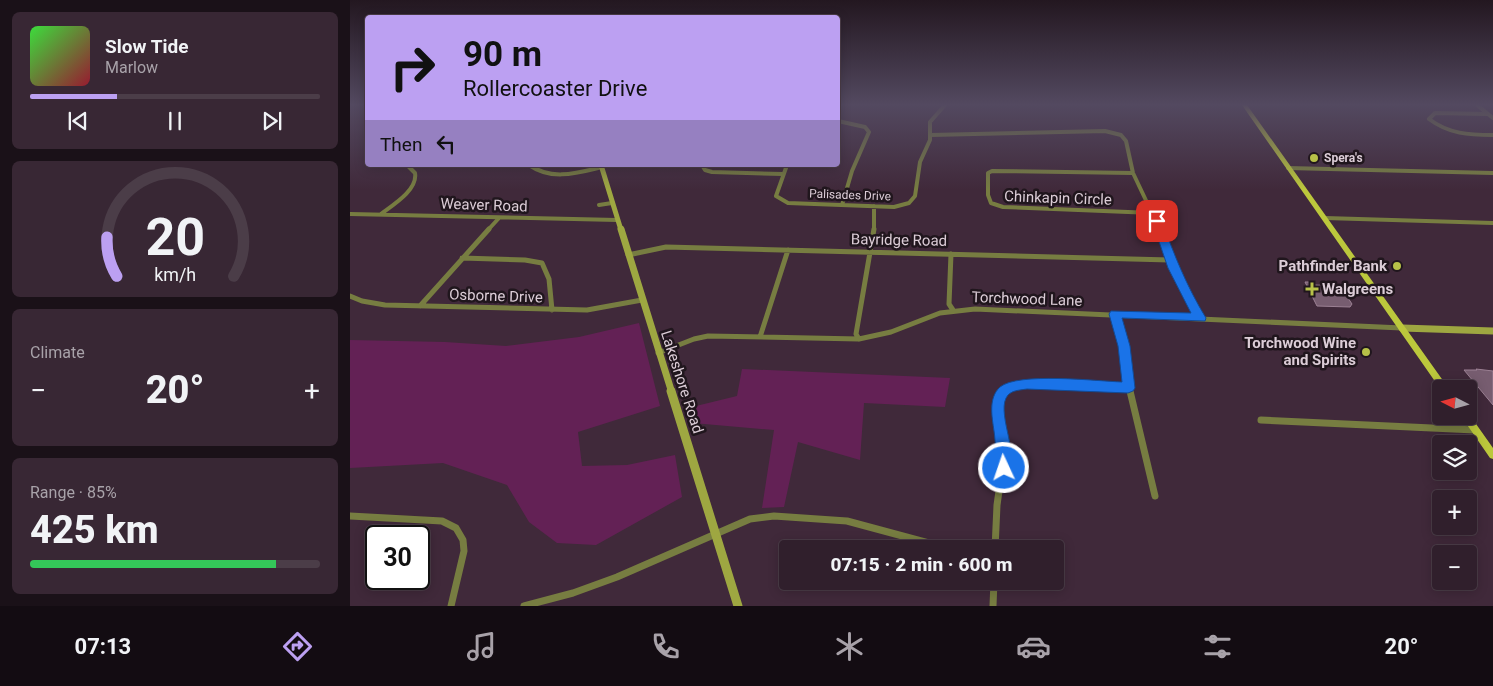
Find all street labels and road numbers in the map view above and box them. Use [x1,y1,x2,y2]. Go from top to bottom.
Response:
street label: Palisades Drive [809,187,891,203]
street label: Chinkapin Circle [1004,187,1112,209]
street label: Weaver Road [440,194,528,216]
street label: Bayridge Road [851,230,947,250]
street label: Osborne Drive [449,285,543,307]
street label: Torchwood Lane [971,288,1083,310]
street label: Lakeshore Road [657,328,707,436]

